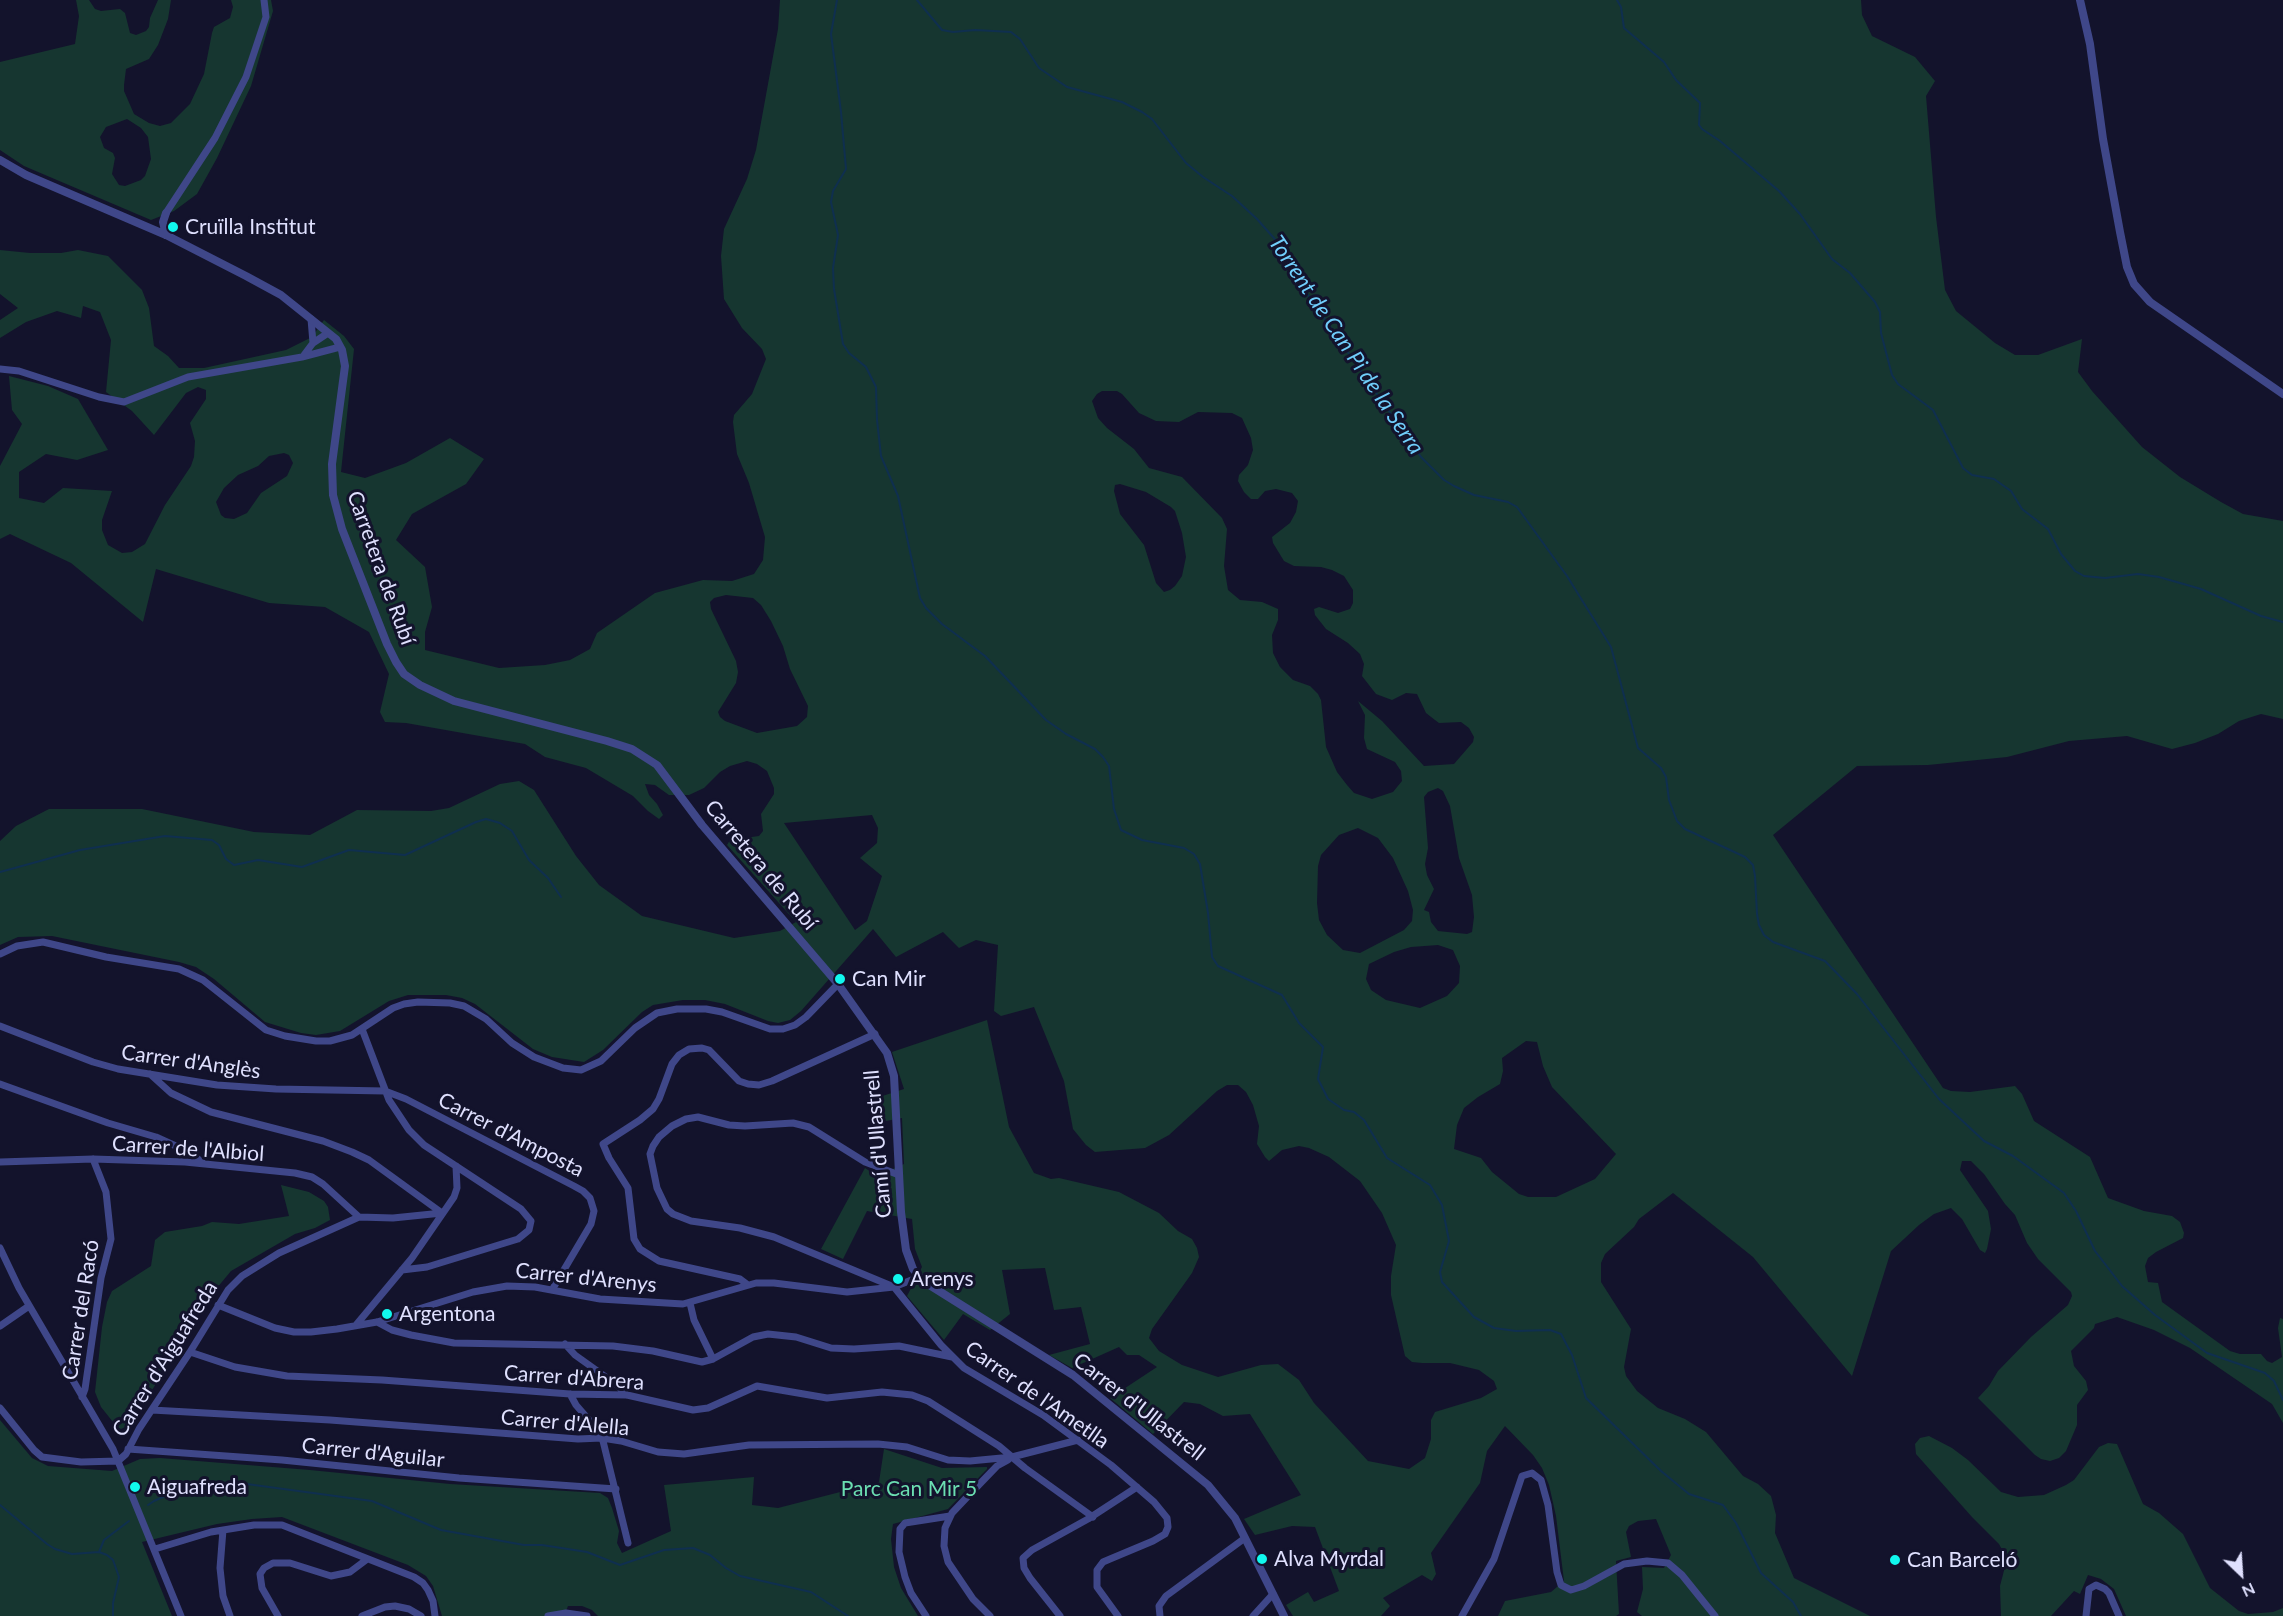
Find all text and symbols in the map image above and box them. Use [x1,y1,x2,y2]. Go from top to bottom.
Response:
place label: Cruïlla Institut [185,214,315,240]
marker: Cruïlla Institut [166,220,180,234]
water label: Torrent de Can Pi de la Serra [1263,231,1429,459]
street label: Carretera de Rubí [342,488,420,648]
street label: Carretera de Rubí [699,795,823,935]
place label: Can Mir [852,966,926,992]
marker: Can Mir [833,972,847,986]
street label: Carrer d'Anglès [120,1040,262,1084]
street label: Camí d'Ullastrell [859,1069,897,1219]
street label: Carrer d'Amposta [434,1087,588,1183]
street label: Carrer de l'Albiol [111,1131,265,1167]
street label: Carrer del Racó [57,1238,105,1382]
street label: Carrer d'Arenys [514,1258,658,1298]
place label: Arenys [910,1266,974,1292]
marker: Arenys [891,1272,905,1286]
street label: Carrer d'Aiguafreda [107,1277,223,1441]
place label: Argentona [399,1301,496,1327]
marker: Argentona [380,1307,394,1321]
street label: Carrer de l'Ametlla [960,1336,1114,1454]
street label: Carrer d'Ullastrell [1068,1348,1210,1466]
street label: Carrer d'Abrera [503,1361,645,1395]
street label: Carrer d'Alella [500,1405,630,1441]
street label: Carrer d'Aguilar [300,1433,446,1473]
place label: Aiguafreda [147,1474,247,1500]
park label: Parc Can Mir 5 [841,1476,977,1502]
marker: Aiguafreda [128,1480,142,1494]
north arrow [2211,1544,2271,1604]
place label: Alva Myrdal [1274,1546,1384,1572]
place label: Can Barceló [1907,1547,2017,1573]
marker: Alva Myrdal [1255,1552,1269,1566]
marker: Can Barceló [1888,1553,1902,1567]
text: N [2239,1580,2258,1602]

